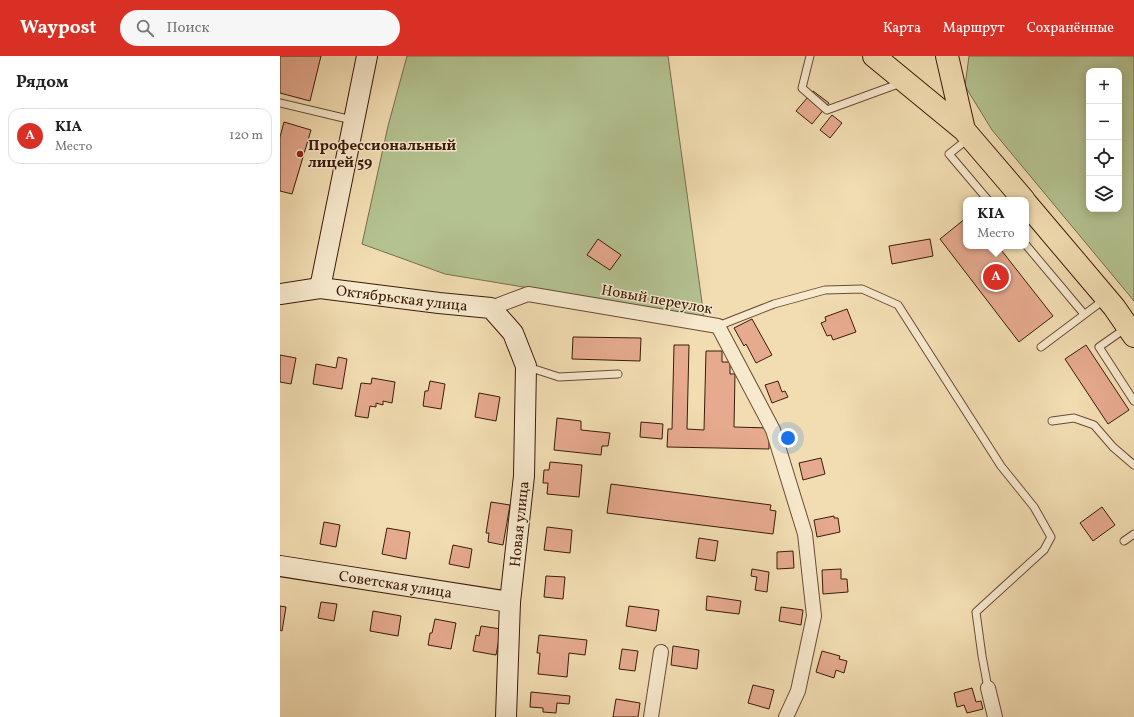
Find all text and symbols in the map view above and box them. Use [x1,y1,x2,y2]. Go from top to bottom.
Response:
search box [120,10,400,46]
text: Waypost [20,15,96,41]
icon: search [134,17,156,39]
text: Поиск [166,18,209,39]
text: Карта [883,19,921,38]
text: Маршрут [943,19,1005,38]
text: Сохранённые [1027,19,1114,38]
map controls [1086,68,1122,212]
button: + [1086,68,1122,104]
text: Рядом [16,71,69,94]
button: − [1086,104,1122,140]
text: KIA [55,117,82,138]
text: A [25,127,35,145]
text: 120 m [229,127,263,145]
place label: Профессиональный лицей 59 [308,136,457,174]
text: Место [55,138,92,156]
button: locate [1086,140,1122,176]
marker: Профессиональный лицей 59 [295,149,305,159]
button: layers [1086,176,1122,212]
popup [963,197,1029,249]
text: KIA [977,204,1005,225]
text: Место [977,225,1015,243]
pin: A [983,262,1009,292]
street label: Новый переулок [599,280,714,321]
street label: Октябрьская улица [335,281,469,318]
your location [778,428,798,448]
street label: Новая улица [506,480,535,568]
street label: Советская улица [337,566,453,605]

